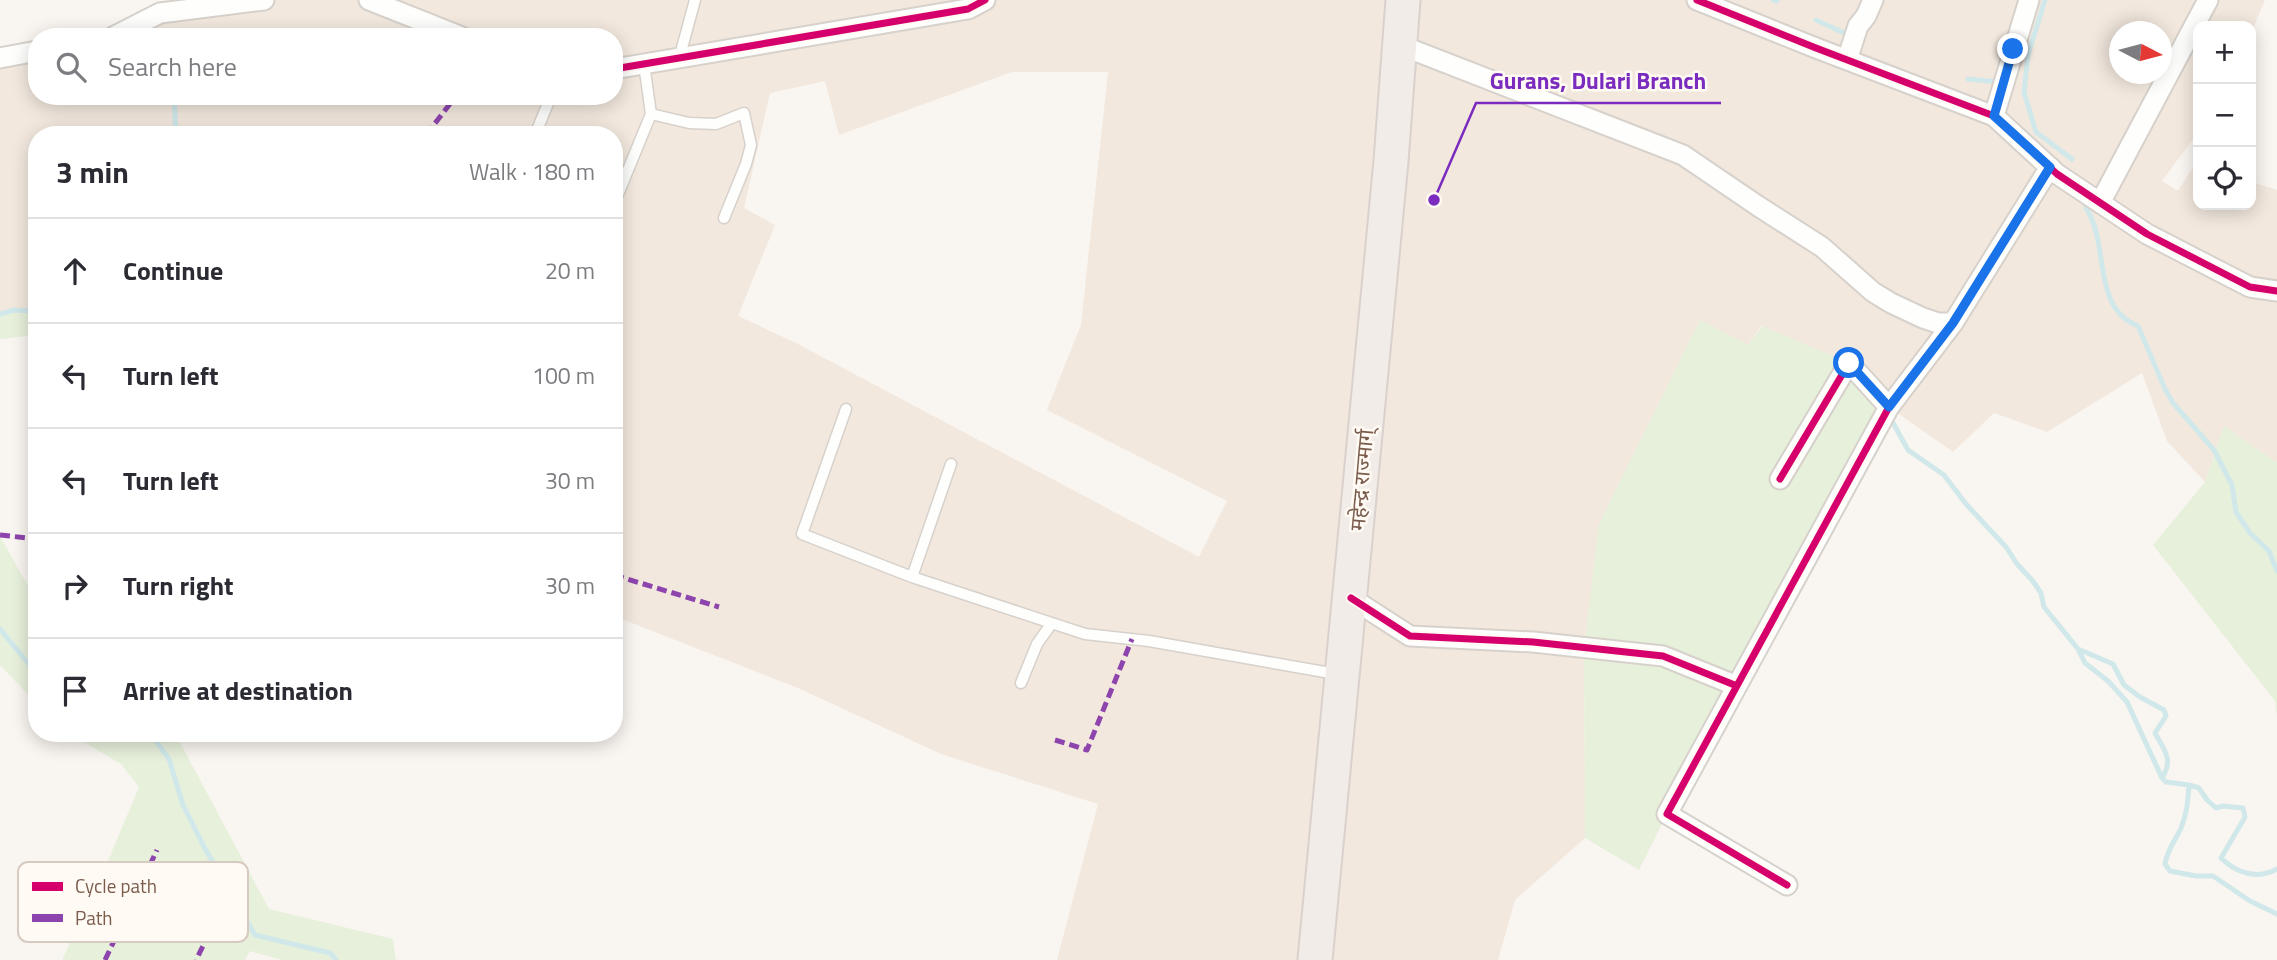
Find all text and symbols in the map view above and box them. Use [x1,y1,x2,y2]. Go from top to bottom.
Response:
north arrow [2109,21,2172,84]
map controls [2193,21,2256,210]
button: + [2193,21,2256,84]
search box [28,28,623,105]
route end [1997,33,2028,64]
text: Search here [108,47,237,86]
icon: search [52,48,90,86]
callout: Gurans, Dulari Branch [1476,59,1721,103]
text: Gurans, Dulari Branch [1490,63,1706,98]
button: − [2193,84,2256,147]
button: locate [2193,147,2256,210]
text: 3 min [56,149,129,195]
text: Walk · 180 m [469,154,595,189]
text: Continue [123,251,223,290]
icon: ahead [56,252,94,290]
text: 20 m [545,253,595,288]
route start [1833,347,1864,378]
text: Turn left [123,356,218,395]
icon: left [56,357,94,395]
text: 100 m [532,358,595,393]
street label: महेन्द्र राज्मार्ग् [1341,425,1382,532]
text: Turn left [123,461,218,500]
icon: left [56,462,94,500]
text: 30 m [545,463,595,498]
text: Turn right [123,566,234,605]
icon: right [56,567,94,605]
text: 30 m [545,568,595,603]
text: Arrive at destination [123,671,353,710]
icon: arrive [56,672,94,710]
legend [18,862,248,942]
text: Cycle path [75,871,157,900]
text: Path [75,903,113,932]

